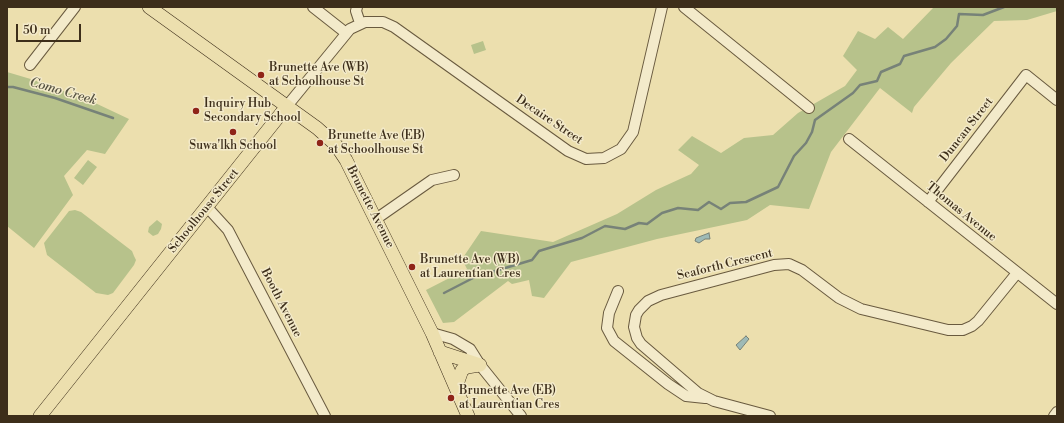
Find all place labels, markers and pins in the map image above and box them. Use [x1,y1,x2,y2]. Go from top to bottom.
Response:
place label: Brunette Ave (WB) at Schoolhouse St [269,61,369,89]
marker: Brunette Ave (WB) at Schoolhouse St [256,70,266,80]
place label: Inquiry Hub Secondary School [204,97,301,125]
marker: Inquiry Hub Secondary School [191,106,201,116]
marker: Suwa'lkh School [228,127,238,137]
place label: Brunette Ave (EB) at Schoolhouse St [328,129,425,157]
marker: Brunette Ave (EB) at Schoolhouse St [315,138,325,148]
place label: Suwa'lkh School [189,139,277,153]
place label: Brunette Ave (WB) at Laurentian Cres [420,253,520,281]
marker: Brunette Ave (WB) at Laurentian Cres [407,262,417,272]
place label: Brunette Ave (EB) at Laurentian Cres [459,384,559,412]
marker: Brunette Ave (EB) at Laurentian Cres [446,393,456,403]

